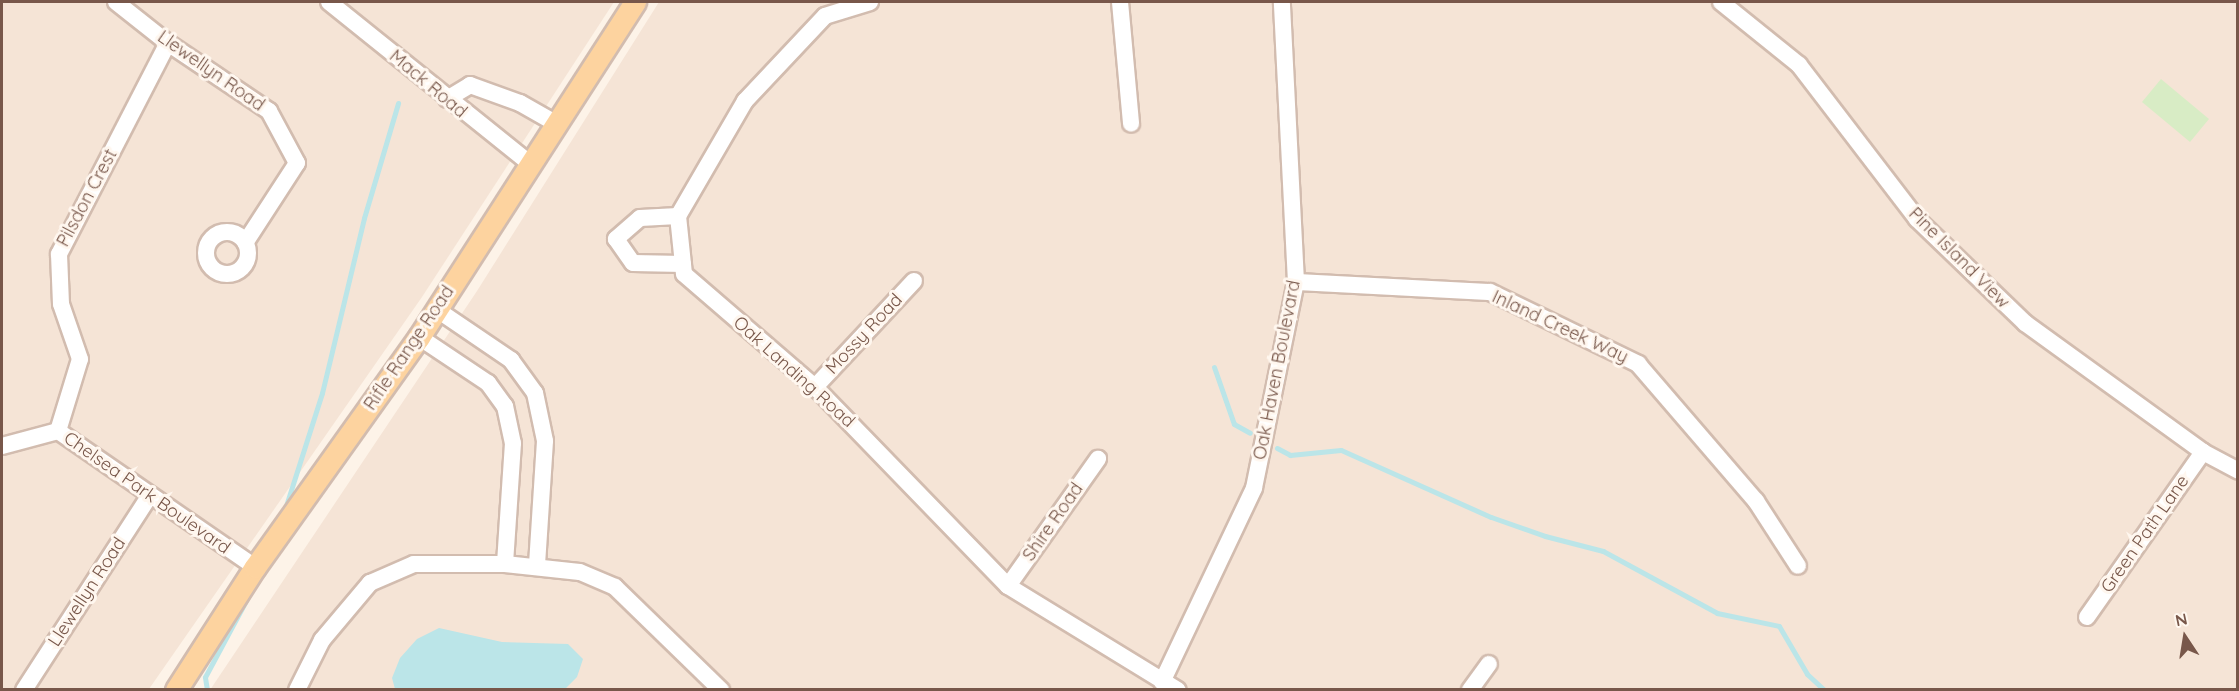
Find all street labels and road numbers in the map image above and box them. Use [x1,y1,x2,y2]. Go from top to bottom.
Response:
street label: Llewellyn Road [153,26,269,116]
street label: Mack Road [385,45,471,123]
street label: Pilsdon Crest [52,146,122,250]
street label: Pine Island View [1904,203,2014,313]
street label: Oak Haven Boulevard [1249,278,1305,462]
street label: Rifle Range Road [359,282,459,414]
street label: Inland Creek Way [1489,286,1631,368]
street label: Mossy Road [821,289,907,379]
street label: Oak Landing Road [729,312,859,432]
street label: Chelsea Park Boulevard [60,427,234,559]
street label: Green Path Lane [2096,471,2194,597]
street label: Shire Road [1018,479,1088,565]
street label: Llewellyn Road [44,533,130,651]

